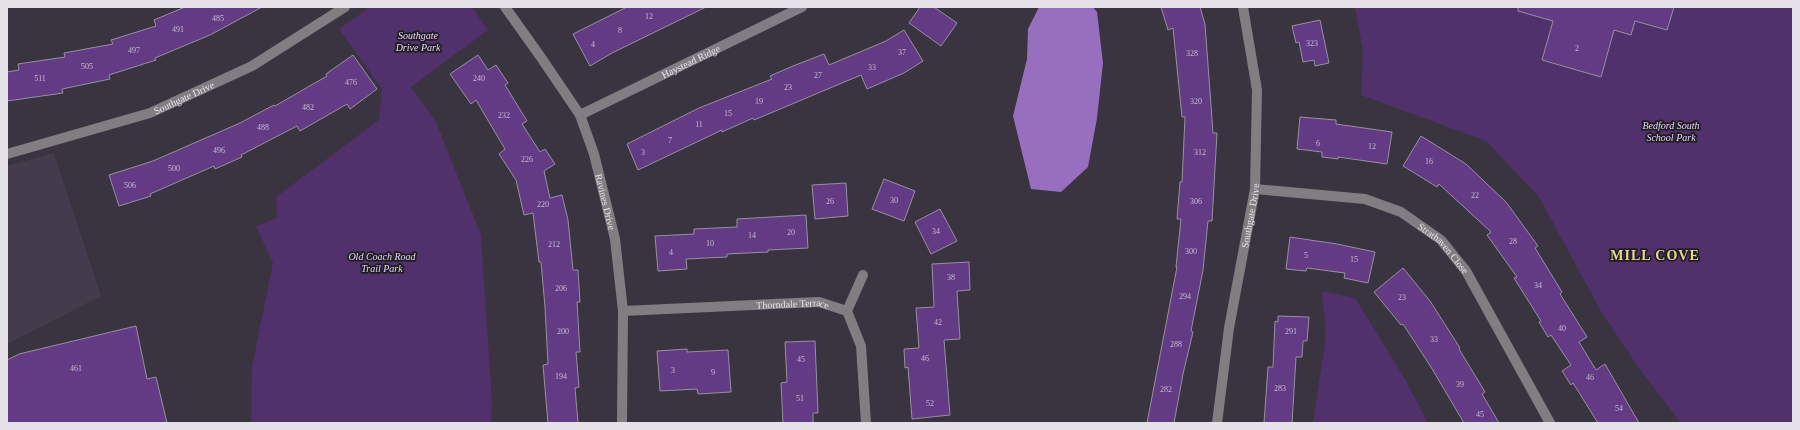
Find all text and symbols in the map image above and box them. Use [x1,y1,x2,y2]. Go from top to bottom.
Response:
house number: 12 [645,12,653,21]
house number: 485 [212,14,224,23]
house number: 491 [172,25,184,34]
house number: 8 [618,26,622,35]
park label: Southgate Drive Park [395,30,441,53]
house number: 323 [1306,39,1318,48]
house number: 4 [591,40,595,49]
street label: Haystead Ridge [660,43,722,81]
house number: 2 [1575,44,1579,53]
house number: 497 [128,46,140,55]
house number: 37 [898,48,906,57]
house number: 328 [1186,49,1198,58]
house number: 505 [81,62,93,71]
house number: 33 [868,63,876,72]
house number: 27 [814,71,822,80]
house number: 511 [34,74,46,83]
house number: 240 [473,74,485,83]
house number: 476 [345,78,357,87]
street label: Southgate Drive [152,79,217,117]
house number: 23 [784,83,792,92]
house number: 19 [755,97,763,106]
house number: 320 [1190,97,1202,106]
house number: 482 [302,103,314,112]
house number: 15 [724,109,732,118]
house number: 232 [498,111,510,120]
house number: 11 [695,120,703,129]
park label: Bedford South School Park [1642,120,1700,143]
house number: 488 [257,123,269,132]
house number: 7 [668,136,672,145]
house number: 6 [1316,139,1320,148]
house number: 12 [1368,142,1376,151]
house number: 496 [213,146,225,155]
house number: 3 [641,148,645,157]
house number: 312 [1194,148,1206,157]
house number: 226 [521,155,533,164]
house number: 16 [1425,157,1433,166]
house number: 500 [168,164,180,173]
street label: Ravines Drive [593,172,618,232]
house number: 506 [124,181,136,190]
street label: Southgate Drive [1239,183,1261,249]
house number: 22 [1471,191,1479,200]
house number: 30 [890,196,898,205]
house number: 26 [826,197,834,206]
house number: 306 [1190,197,1202,206]
house number: 220 [537,200,549,209]
street label: Strathaven Close [1416,221,1471,277]
house number: 34 [932,227,940,236]
house number: 20 [787,228,795,237]
house number: 14 [748,231,756,240]
house number: 28 [1509,237,1517,246]
house number: 10 [706,239,714,248]
house number: 212 [548,240,560,249]
house number: 300 [1185,247,1197,256]
house number: 4 [669,248,673,257]
district label: MILL COVE [1610,248,1700,263]
park label: Old Coach Road Trail Park [348,251,417,274]
house number: 5 [1304,251,1308,260]
house number: 15 [1350,255,1358,264]
house number: 38 [947,273,955,282]
house number: 34 [1534,281,1542,290]
house number: 206 [555,284,567,293]
house number: 294 [1179,292,1191,301]
house number: 23 [1398,293,1406,302]
street label: Thorndale Terrace [756,297,831,311]
house number: 42 [934,318,942,327]
house number: 40 [1558,324,1566,333]
house number: 200 [557,327,569,336]
house number: 291 [1285,327,1297,336]
house number: 33 [1430,335,1438,344]
house number: 288 [1170,340,1182,349]
house number: 46 [921,354,929,363]
house number: 45 [797,355,805,364]
house number: 461 [70,364,82,373]
house number: 3 [671,366,675,375]
house number: 9 [711,368,715,377]
house number: 194 [555,372,567,381]
house number: 46 [1586,373,1594,382]
house number: 39 [1456,380,1464,389]
house number: 283 [1274,384,1286,393]
house number: 282 [1160,385,1172,394]
house number: 51 [796,394,804,403]
house number: 52 [926,399,934,408]
house number: 54 [1615,404,1623,413]
house number: 45 [1476,410,1484,419]

